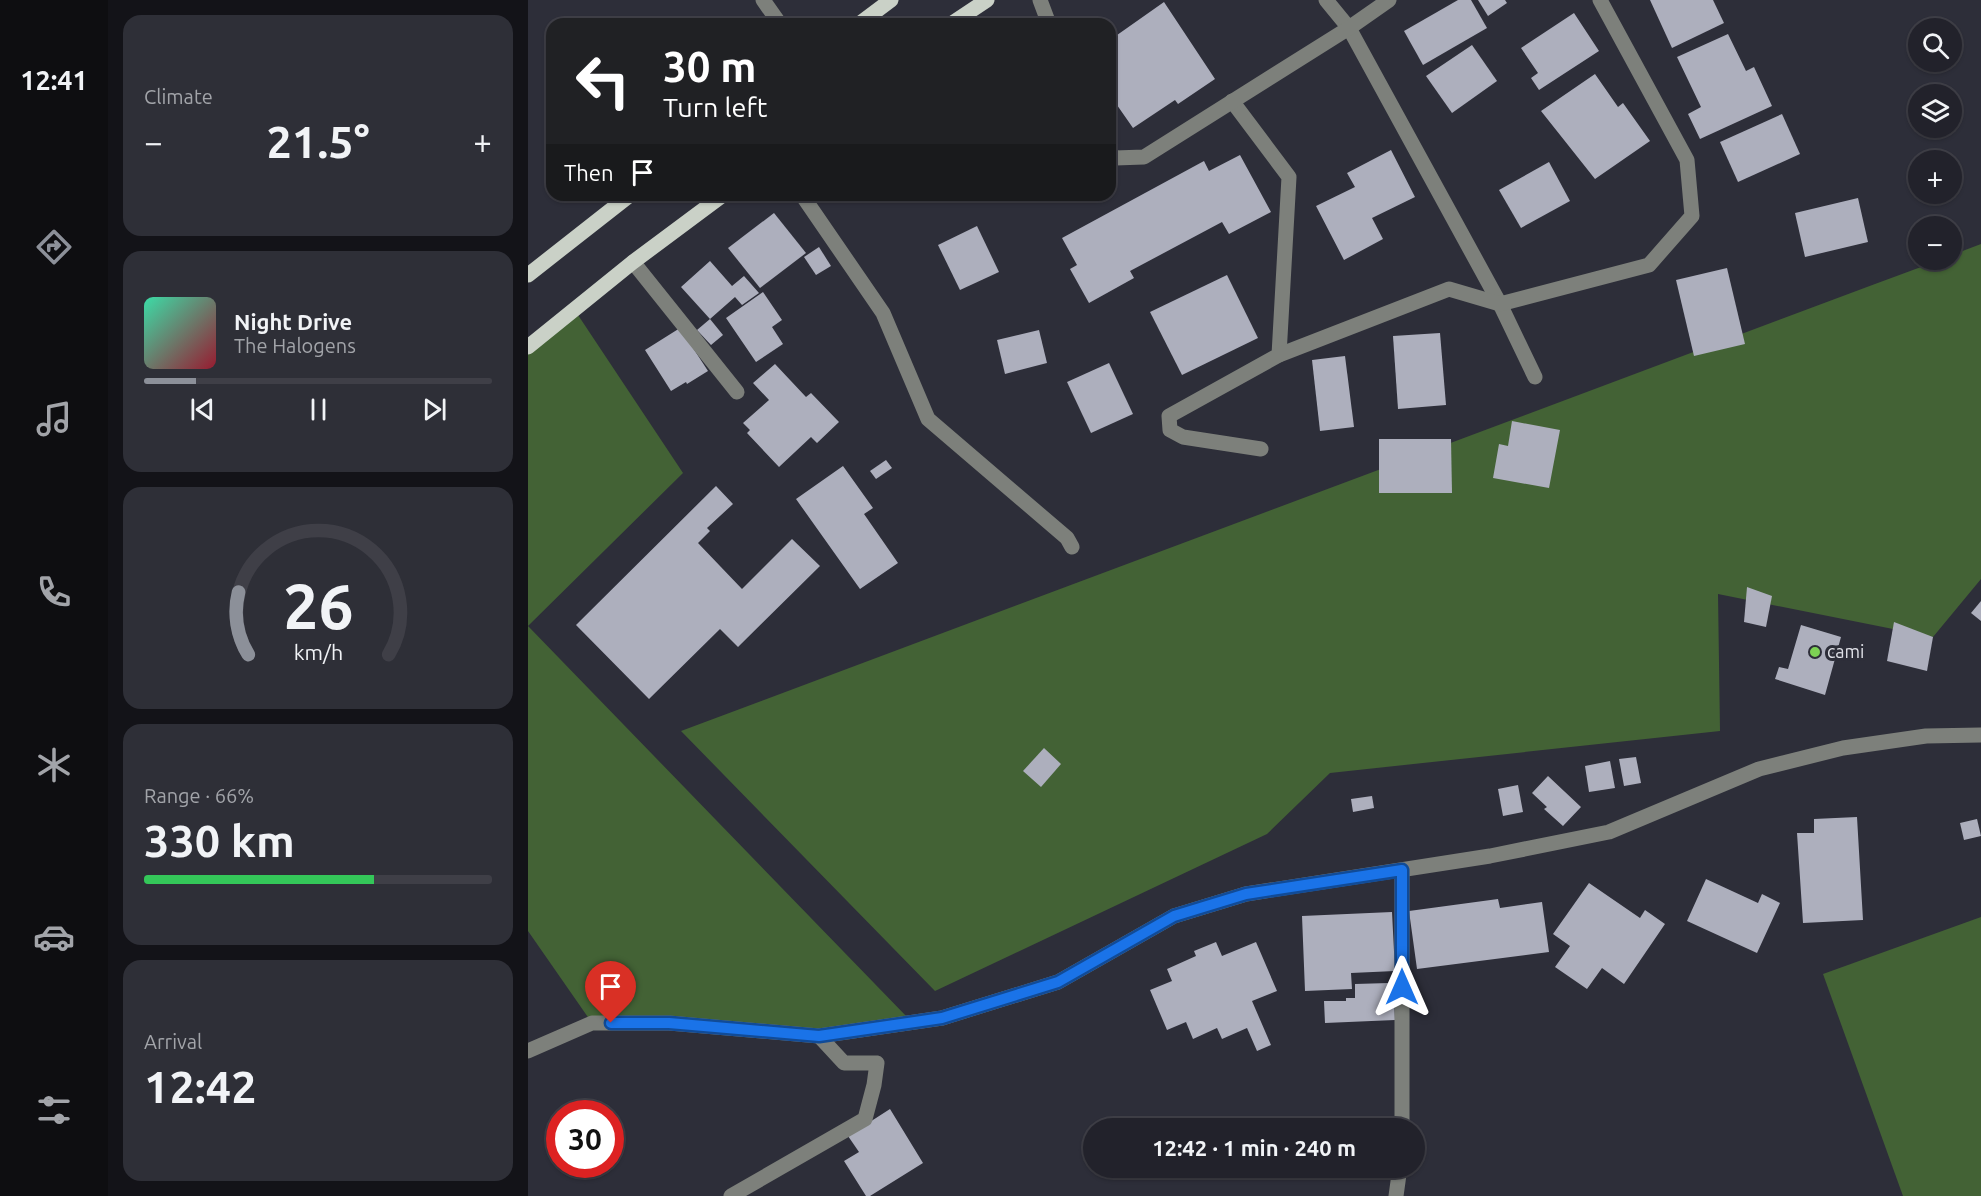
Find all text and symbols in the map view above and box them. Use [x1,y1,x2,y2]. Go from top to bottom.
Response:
map controls [1908,18,1962,270]
button: search [1908,18,1962,72]
icon: left [564,42,642,120]
text: 30 m [663,43,757,90]
text: 12:41 [20,65,88,95]
button: layers [1908,84,1962,138]
text: Climate [144,85,213,108]
text: Turn left [663,92,767,122]
text: 21.5° [266,116,370,167]
text: − [144,123,163,160]
text: + [473,123,492,160]
button: + [1908,150,1962,204]
icon: arrive [626,156,659,189]
text: Then [564,160,614,185]
button: − [1908,216,1962,270]
icon: directions [33,226,75,268]
text: Night Drive [234,309,352,334]
text: The Halogens [234,334,356,357]
icon: previous [186,393,219,426]
icon: pause [302,393,335,426]
icon: next [418,393,451,426]
icon: music [33,398,75,440]
icon: phone [33,571,75,613]
text: 26 [283,571,353,641]
text: km/h [293,640,343,664]
place label: cami [1827,641,1864,661]
marker: cami [1808,645,1822,659]
icon: climate [33,744,75,786]
text: Range · 66% [144,784,254,807]
text: 330 km [144,815,295,866]
icon: car [33,916,75,958]
position arrow [1370,955,1434,1019]
pin [585,961,636,1023]
icon: arrive [594,970,627,1003]
text: Arrival [144,1030,202,1053]
text: 12:42 [144,1061,257,1112]
icon: filters [33,1089,75,1131]
speed limit sign: 30 [546,1100,624,1178]
text: 12:42 · 1 min · 240 m [1152,1135,1356,1160]

